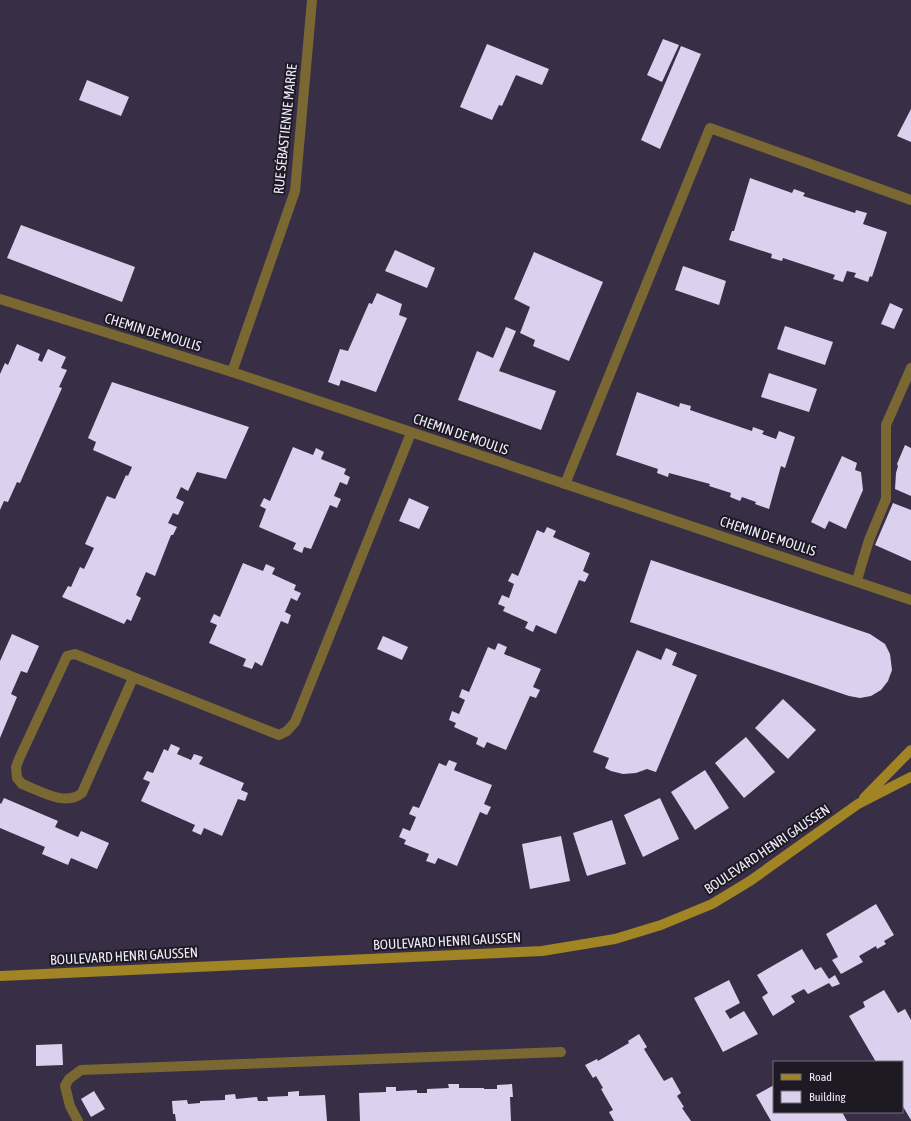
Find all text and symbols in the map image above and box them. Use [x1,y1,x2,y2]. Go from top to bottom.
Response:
street label: RUE SÉBASTIENNE MARRE [270,63,300,195]
street label: CHEMIN DE MOULIS [103,310,203,354]
street label: CHEMIN DE MOULIS [411,410,511,458]
street label: CHEMIN DE MOULIS [718,513,818,559]
street label: BOULEVARD HENRI GAUSSEN [701,801,833,897]
street label: BOULEVARD HENRI GAUSSEN [373,929,521,953]
street label: BOULEVARD HENRI GAUSSEN [50,944,198,968]
legend [773,1061,903,1113]
text: Road [809,1070,832,1084]
text: Building [809,1090,847,1104]

